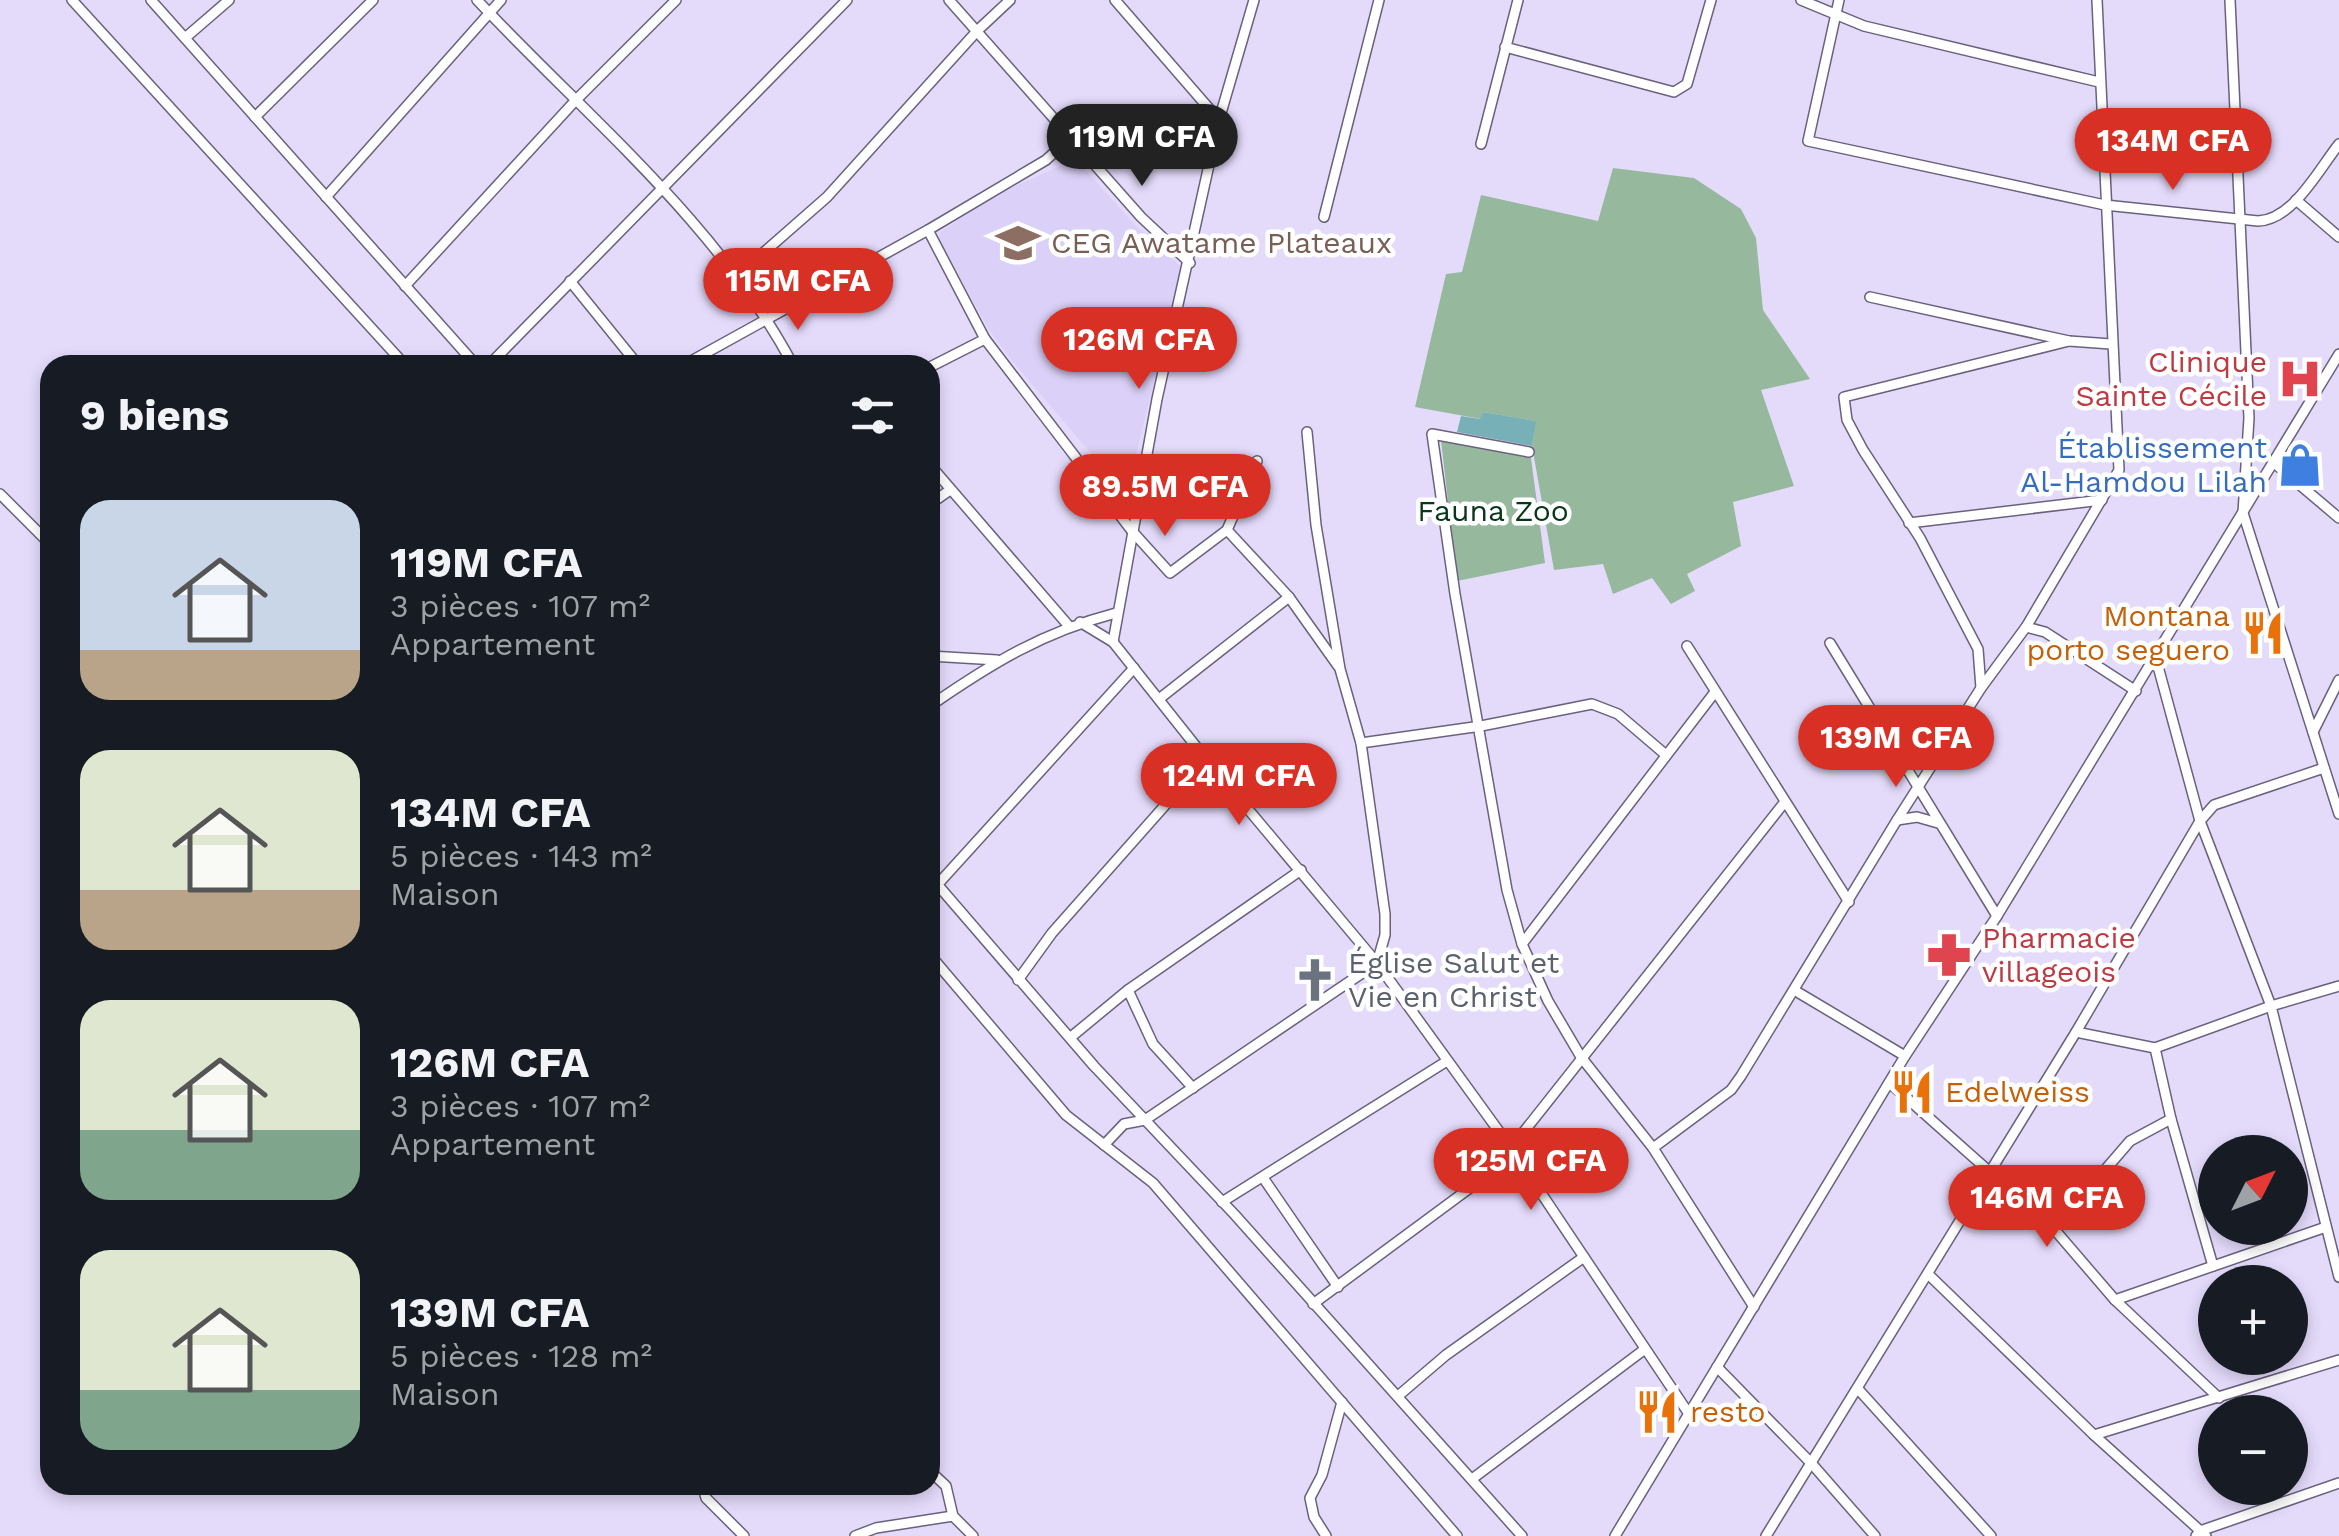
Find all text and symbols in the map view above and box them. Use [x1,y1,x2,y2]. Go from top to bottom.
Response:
pin: 119M CFA [1039,104,1245,189]
pin: 134M CFA [2070,108,2276,193]
text: 119M CFA [1069,117,1215,155]
text: 134M CFA [2097,121,2249,159]
school or university icon: CEG Awatame Plateaux [994,219,1042,267]
place label: CEG Awatame Plateaux [1051,225,1392,260]
pin: 115M CFA [695,248,901,333]
text: 115M CFA [725,261,871,299]
pin: 126M CFA [1036,307,1242,392]
text: 126M CFA [1063,320,1215,358]
place label: Clinique Sainte Cécile [2075,344,2267,413]
hospital icon: Clinique Sainte Cécile [2276,355,2324,403]
icon: filters [845,388,900,443]
text: 9 biens [80,391,229,440]
place label: Établissement Al-Hamdou Lilah [2020,430,2267,499]
shop icon: Établissement Al-Hamdou Lilah [2276,441,2324,489]
pin: 89.5M CFA [1051,454,1279,539]
text: 89.5M CFA [1082,467,1248,505]
park label: Fauna Zoo [1417,493,1569,528]
text: 119M CFA [390,538,582,587]
icon: home [160,540,280,660]
text: 3 pièces · 107 m² [390,587,650,625]
place label: Montana porto seguero [2026,598,2230,667]
restaurant icon: Montana porto seguero [2239,609,2287,657]
text: Appartement [390,625,595,663]
pin: 139M CFA [1793,705,1999,790]
text: 139M CFA [1820,718,1972,756]
pin: 124M CFA [1136,743,1342,828]
text: 124M CFA [1163,756,1315,794]
text: 134M CFA [390,788,590,837]
icon: home [160,790,280,910]
text: 5 pièces · 143 m² [390,837,652,875]
text: Maison [390,875,500,913]
place label: Pharmacie villageois [1982,920,2136,989]
pharmacy icon: Pharmacie villageois [1925,931,1973,979]
place label: Église Salut et Vie en Christ [1348,945,1560,1014]
church icon: Église Salut et Vie en Christ [1291,956,1339,1004]
text: 126M CFA [390,1038,589,1087]
icon: home [160,1040,280,1160]
restaurant icon: Edelweiss [1888,1068,1936,1116]
place label: Edelweiss [1945,1074,2090,1109]
text: 3 pièces · 107 m² [390,1087,650,1125]
text: Appartement [390,1125,595,1163]
pin: 125M CFA [1428,1128,1634,1213]
north arrow [2198,1135,2308,1245]
map controls [2198,1135,2308,1505]
text: 125M CFA [1456,1141,1606,1179]
pin: 146M CFA [1944,1165,2150,1250]
text: 146M CFA [1970,1178,2124,1216]
button: + [2198,1265,2308,1375]
text: 139M CFA [390,1288,589,1337]
icon: home [160,1290,280,1410]
text: 5 pièces · 128 m² [390,1337,652,1375]
text: Maison [390,1375,500,1413]
restaurant icon: resto [1633,1388,1681,1436]
place label: resto [1690,1394,1765,1429]
button: − [2198,1395,2308,1505]

